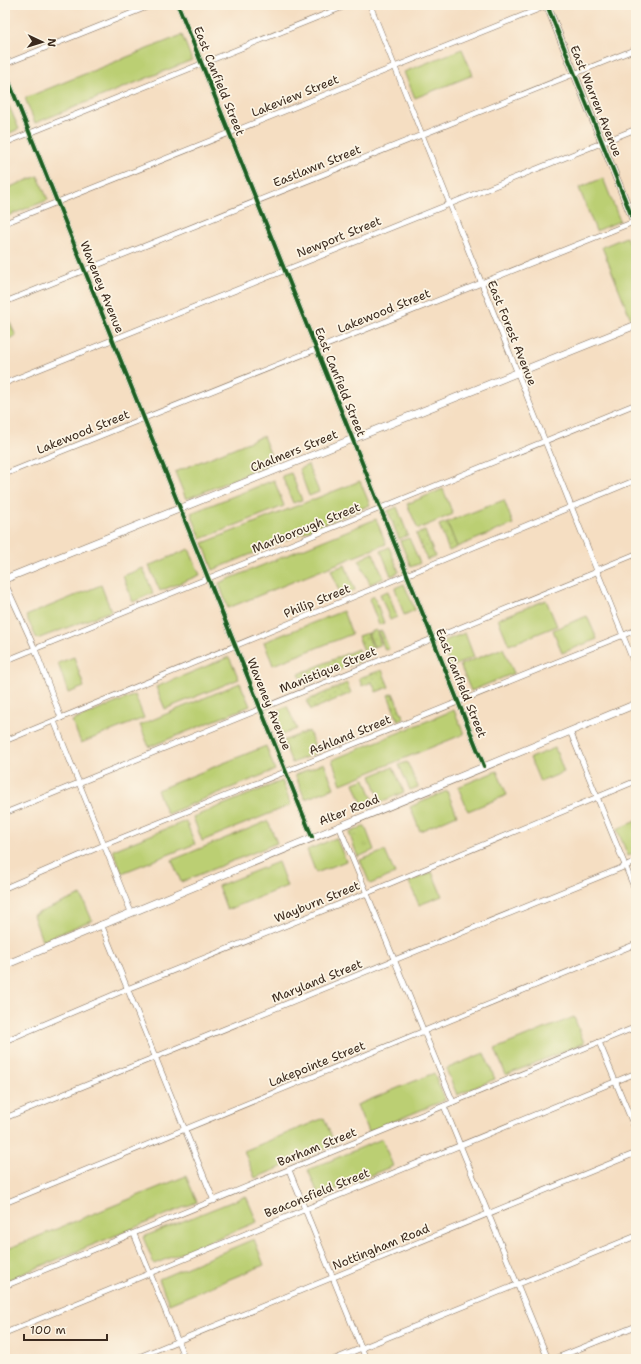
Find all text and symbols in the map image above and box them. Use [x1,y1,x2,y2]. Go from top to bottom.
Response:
north arrow [22,22,62,62]
street label: East Canfield Street [190,24,248,138]
text: N [44,38,59,48]
street label: East Warren Avenue [566,43,626,159]
street label: Lakeview Street [249,71,341,121]
street label: Eastlawn Street [271,141,363,191]
street label: Newport Street [294,213,384,261]
street label: Waveney Avenue [76,238,128,336]
street label: East Forest Avenue [484,278,540,388]
street label: Lakewood Street [335,285,433,337]
street label: East Canfield Street [311,325,369,439]
street label: Lakewood Street [34,406,132,458]
street label: Chalmers Street [248,426,340,476]
street label: Marlborough Street [249,499,363,557]
street label: Philip Street [281,580,353,622]
street label: East Canfield Street [432,626,490,740]
street label: Manistique Street [277,643,379,697]
street label: Waveney Avenue [243,655,295,753]
street label: Ashland Street [307,711,393,759]
street label: Alter Road [317,791,382,829]
street label: Wayburn Street [272,878,362,926]
street label: Maryland Street [269,956,365,1006]
street label: Lakepointe Street [266,1037,368,1091]
street label: Barham Street [275,1124,359,1170]
street label: Beaconsfield Street [262,1165,372,1221]
street label: Nottingham Road [330,1220,432,1274]
scale bar [24,1316,107,1342]
text: 100 m [30,1322,66,1338]

